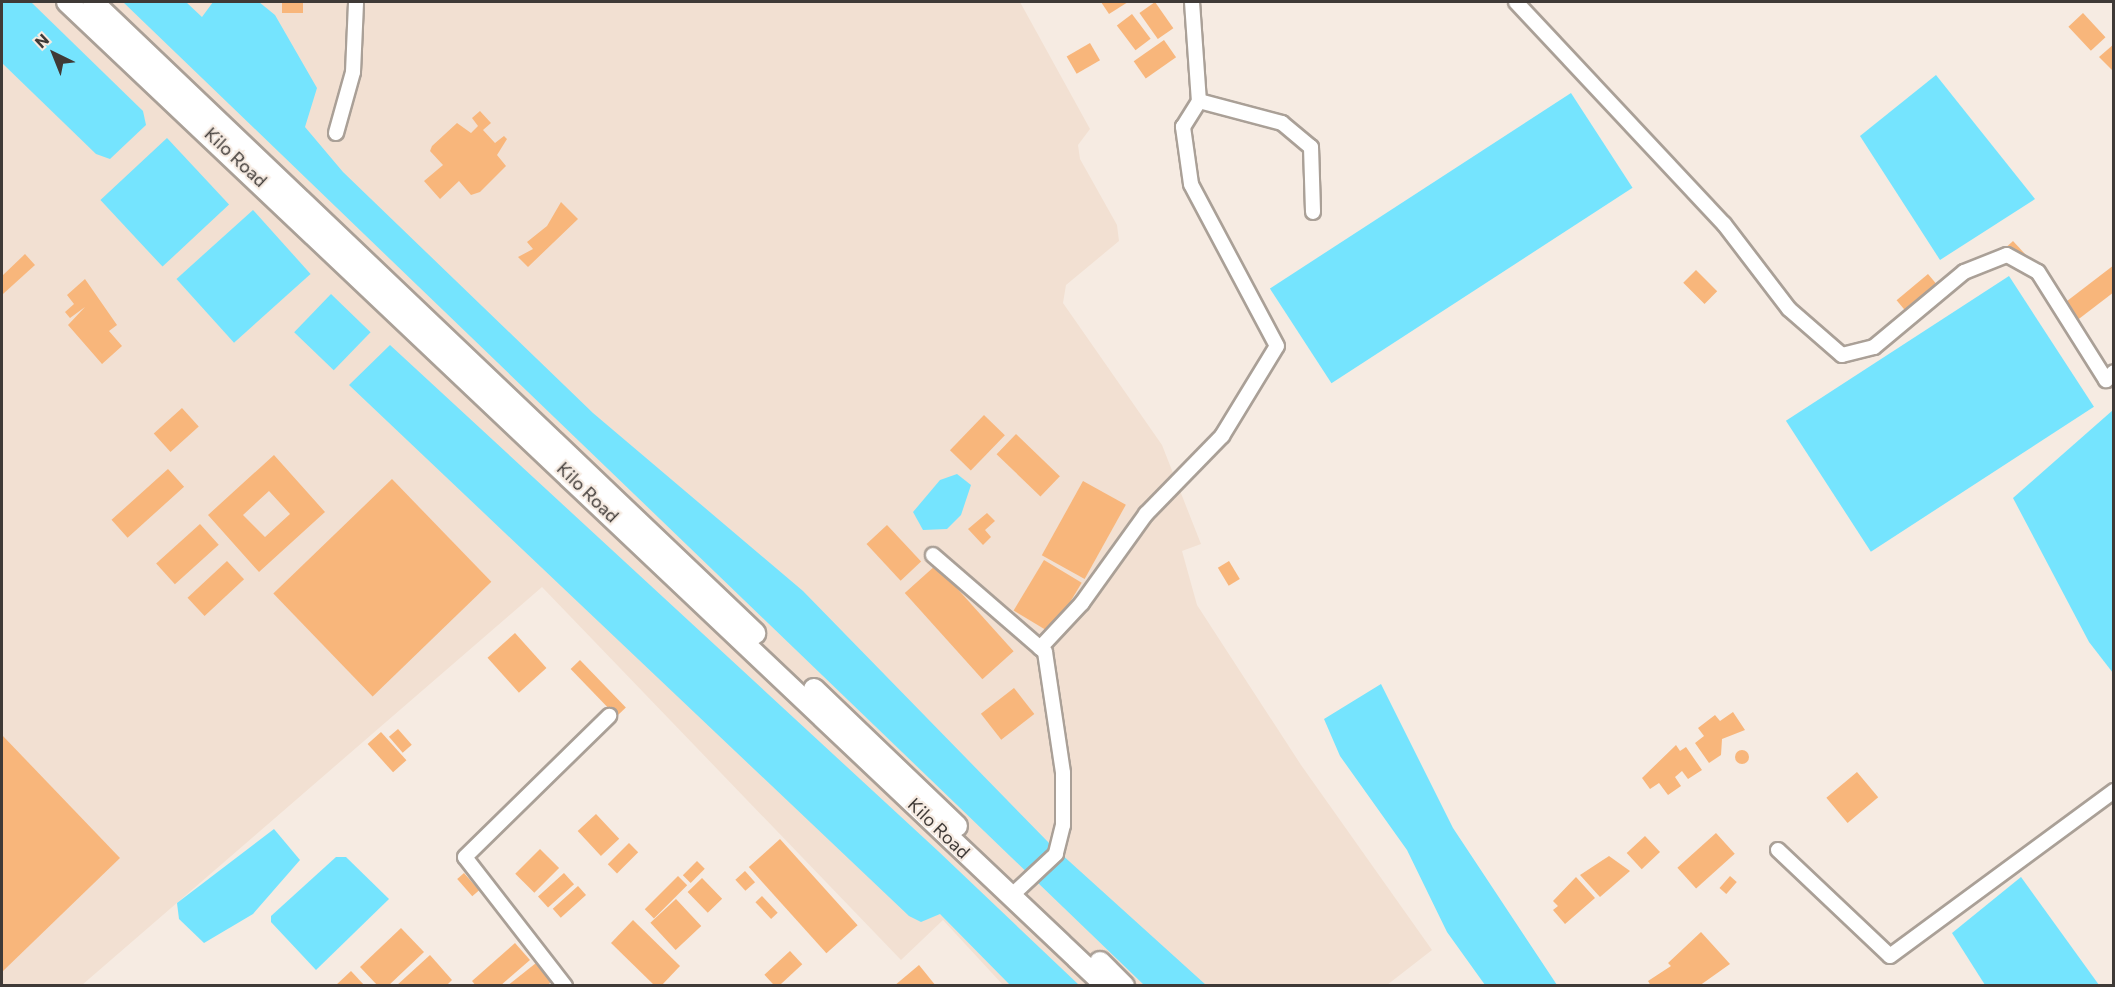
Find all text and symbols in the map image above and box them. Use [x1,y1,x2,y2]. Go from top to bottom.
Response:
north arrow [24,24,84,84]
text: N [31,29,52,52]
street label: Kilo Road [200,123,272,191]
street label: Kilo Road [553,457,623,527]
street label: Kilo Road [904,793,974,863]

